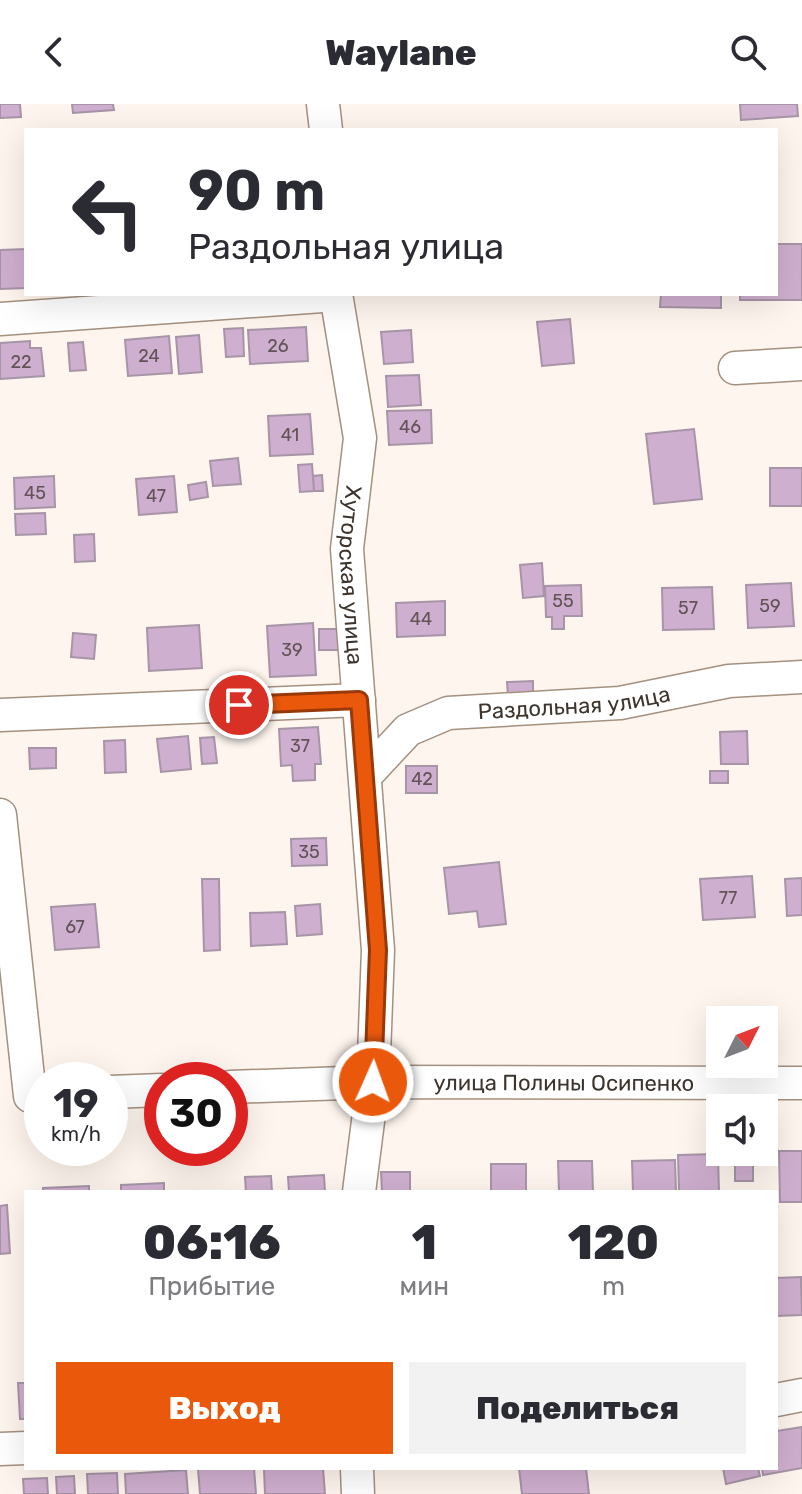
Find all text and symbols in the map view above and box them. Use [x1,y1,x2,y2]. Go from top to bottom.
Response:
icon: back [32,30,76,74]
icon: search [726,30,770,74]
text: Waylane [325,31,477,74]
text: 90 m [188,158,325,224]
icon: left [56,160,160,264]
text: Раздольная улица [188,225,504,268]
house number: 26 [267,335,289,357]
house number: 24 [138,345,160,367]
house number: 22 [10,351,32,373]
house number: 46 [399,416,421,438]
house number: 41 [281,424,299,446]
house number: 45 [24,482,46,504]
street label: Хуторская улица [333,484,369,666]
house number: 47 [146,485,166,507]
house number: 55 [552,590,574,612]
house number: 59 [759,595,781,617]
house number: 57 [678,597,698,619]
house number: 44 [410,608,432,630]
house number: 39 [281,639,303,661]
pin [205,671,273,739]
street label: Раздольная улица [477,680,672,725]
icon: arrive [217,683,261,727]
house number: 37 [290,735,310,757]
house number: 42 [411,768,433,790]
house number: 35 [298,841,320,863]
house number: 77 [719,887,737,909]
house number: 67 [65,916,85,938]
north arrow [706,1006,778,1078]
map controls [706,1006,778,1166]
position arrow [331,1040,415,1124]
speed limit sign: 30 [144,1062,248,1166]
street label: улица Полины Осипенко [434,1069,694,1097]
text: 19 [53,1080,99,1127]
button: sound [706,1094,778,1166]
text: km/h [51,1122,101,1146]
text: 06:16 [143,1214,281,1271]
text: 1 [412,1214,437,1271]
text: 120 [568,1214,659,1271]
text: Прибытие [148,1271,275,1302]
text: мин [400,1271,449,1302]
text: m [602,1271,625,1302]
button: Выход [56,1362,393,1454]
button: Поделиться [409,1362,746,1454]

